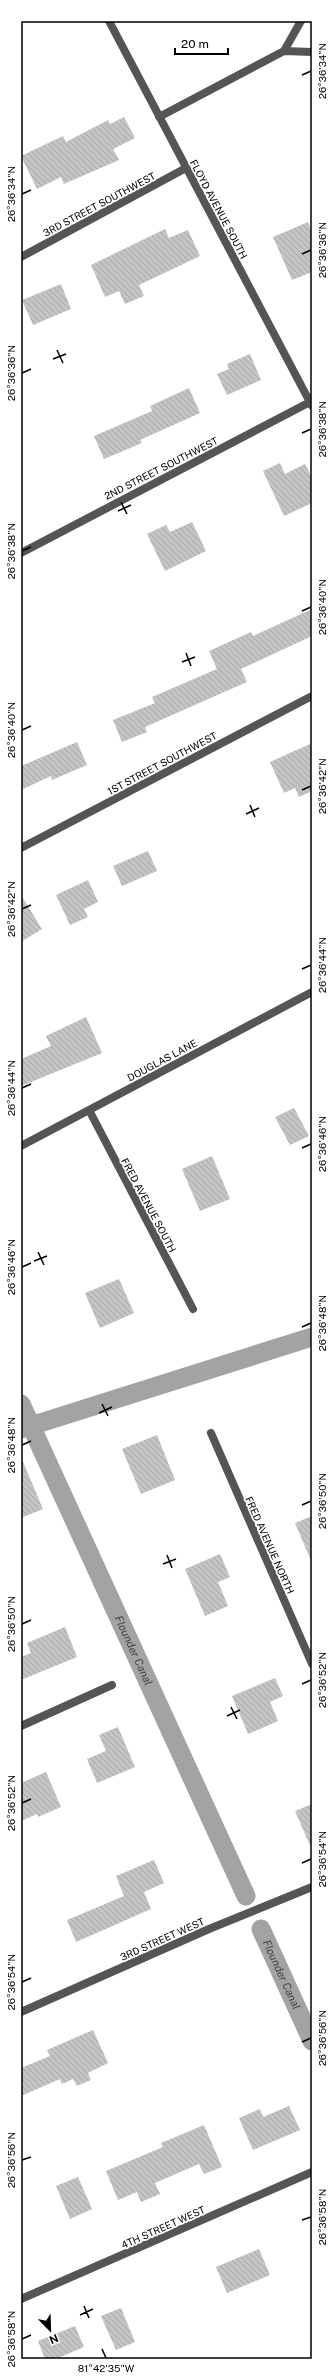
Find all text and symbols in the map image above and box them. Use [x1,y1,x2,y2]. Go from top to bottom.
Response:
scale bar [175,30,228,56]
text: 20 m [181,37,209,51]
text: 26°36'34"N [316,43,328,99]
street label: FLOYD AVENUE SOUTH [188,157,250,261]
text: 26°36'34"N [5,166,17,222]
street label: 3RD STREET SOUTHWEST [41,169,157,239]
text: 26°36'36"N [316,222,328,278]
text: 26°36'36"N [5,345,17,401]
text: 26°36'38"N [316,401,328,457]
street label: 2ND STREET SOUTHWEST [102,434,220,502]
text: 26°36'38"N [5,523,17,579]
text: 26°36'40"N [316,579,328,635]
text: 26°36'40"N [5,702,17,758]
street label: 1ST STREET SOUTHWEST [105,729,219,797]
text: 26°36'42"N [316,758,328,814]
text: 26°36'42"N [5,881,17,937]
text: 26°36'44"N [316,937,328,993]
street label: DOUGLAS LANE [125,1037,199,1083]
text: 26°36'44"N [5,1060,17,1116]
text: 26°36'46"N [316,1116,328,1172]
street label: FRED AVENUE SOUTH [119,1156,179,1254]
text: 26°36'46"N [5,1239,17,1295]
text: 26°36'48"N [316,1295,328,1351]
text: 26°36'48"N [5,1417,17,1473]
text: 26°36'50"N [316,1473,328,1529]
street label: FRED AVENUE NORTH [243,1494,297,1596]
text: 26°36'50"N [5,1596,17,1652]
water label: Flounder Canal [113,1614,155,1687]
text: 26°36'52"N [316,1652,328,1708]
text: 26°36'52"N [5,1775,17,1831]
text: 26°36'54"N [316,1831,328,1887]
street label: 3RD STREET WEST [118,1915,206,1963]
water label: Flounder Canal [261,1938,303,2011]
text: 26°36'54"N [5,1954,17,2010]
text: 26°36'56"N [316,2010,328,2066]
text: 26°36'56"N [5,2132,17,2188]
text: 26°36'58"N [316,2189,328,2245]
street label: 4TH STREET WEST [119,2203,207,2251]
north arrow [30,2310,70,2350]
text: 26°36'58"N [5,2311,17,2367]
text: N [48,2332,60,2346]
text: 81°42'35"W [78,2362,135,2374]

